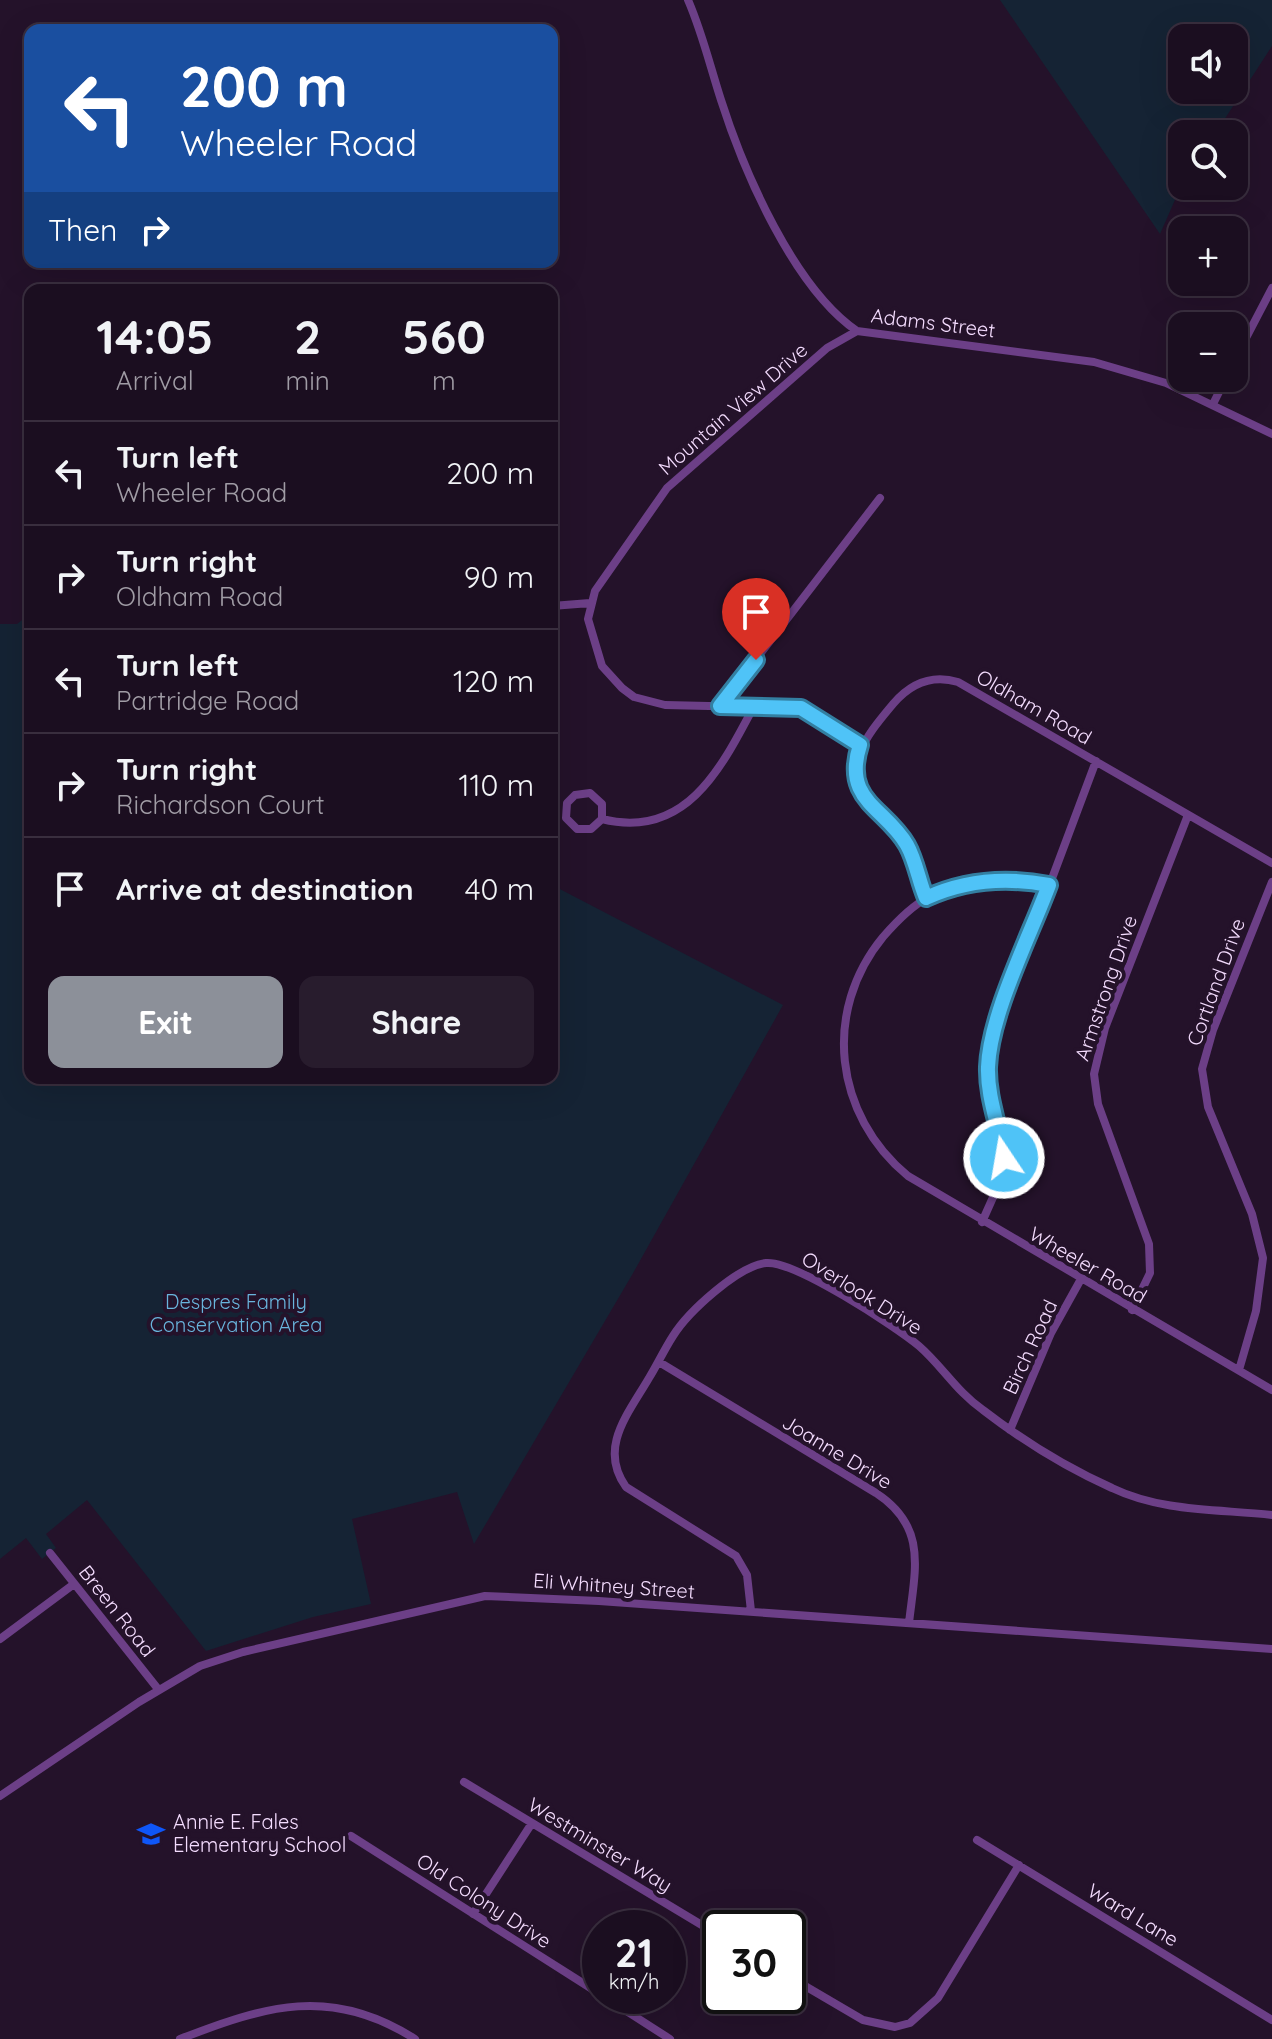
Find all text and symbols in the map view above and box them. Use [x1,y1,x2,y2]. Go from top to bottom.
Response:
map controls [1168,24,1248,392]
button: sound [1168,24,1248,104]
text: 200 m [180,51,348,121]
icon: left [48,56,152,160]
text: Wheeler Road [180,120,417,165]
button: search [1168,120,1248,200]
icon: right [133,208,177,252]
text: Then [48,211,117,249]
button: + [1168,216,1248,296]
street label: Adams Street [870,302,997,343]
text: 14:05 [96,306,213,366]
text: 2 [294,306,321,366]
text: 560 [402,306,486,366]
button: − [1168,312,1248,392]
street label: Mountain View Drive [653,337,812,480]
text: Arrival [116,364,194,397]
text: min [286,364,330,397]
text: m [432,364,456,397]
text: Turn left [116,438,239,476]
icon: left [48,451,92,495]
text: 200 m [446,454,534,492]
text: Wheeler Road [116,476,287,509]
text: Turn right [116,542,257,580]
icon: right [48,555,92,599]
text: 90 m [464,558,534,596]
pin [722,578,790,660]
text: Oldham Road [116,580,283,613]
icon: arrive [734,590,778,634]
text: Turn left [116,646,239,684]
icon: left [48,659,92,703]
text: 120 m [453,662,534,700]
street label: Oldham Road [972,664,1096,750]
text: Partridge Road [116,684,299,717]
text: Turn right [116,750,257,788]
icon: right [48,763,92,807]
text: 110 m [458,766,534,804]
text: Richardson Court [116,788,325,821]
icon: arrive [48,867,92,911]
text: Arrive at destination [116,870,414,908]
text: 40 m [465,870,534,908]
street label: Armstrong Drive [1069,912,1142,1064]
street label: Cortland Drive [1181,915,1250,1049]
button: Exit [48,976,283,1068]
button: Share [299,976,534,1068]
position arrow [962,1116,1046,1200]
street label: Wheeler Road [1025,1221,1152,1308]
street label: Overlook Drive [797,1245,927,1340]
park label: Despres Family Conservation Area [150,1289,322,1337]
street label: Birch Road [997,1296,1062,1398]
street label: Joanne Drive [778,1409,897,1494]
street label: Breen Road [74,1560,161,1662]
street label: Eli Whitney Street [533,1567,696,1604]
street label: Westminster Way [524,1792,677,1897]
place label: Annie E. Fales Elementary School [173,1809,346,1857]
school or university icon: Annie E. Fales Elementary School [136,1819,166,1849]
street label: Old Colony Drive [412,1848,556,1953]
street label: Ward Lane [1083,1878,1183,1951]
speed limit sign: 30 [702,1910,806,2014]
text: 21 [615,1927,653,1977]
text: km/h [609,1969,659,1994]

